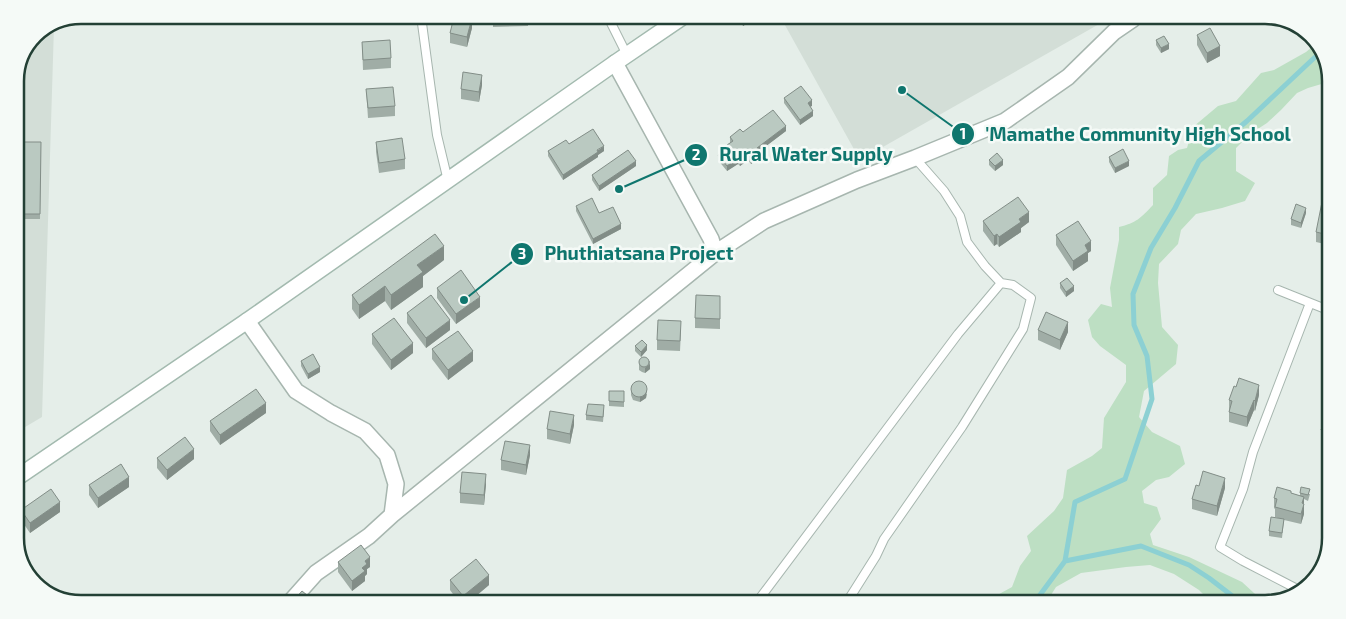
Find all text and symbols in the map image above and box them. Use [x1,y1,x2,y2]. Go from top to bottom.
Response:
callout: 'Mamathe Community High School [950,117,1301,151]
text: 'Mamathe Community High School [985,122,1292,146]
text: 1 [960,124,966,142]
callout: Rural Water Supply [684,138,903,172]
text: Rural Water Supply [719,142,893,166]
text: 2 [692,145,701,163]
callout: Phuthiatsana Project [509,237,743,271]
text: Phuthiatsana Project [544,241,734,264]
text: 3 [518,244,526,262]

